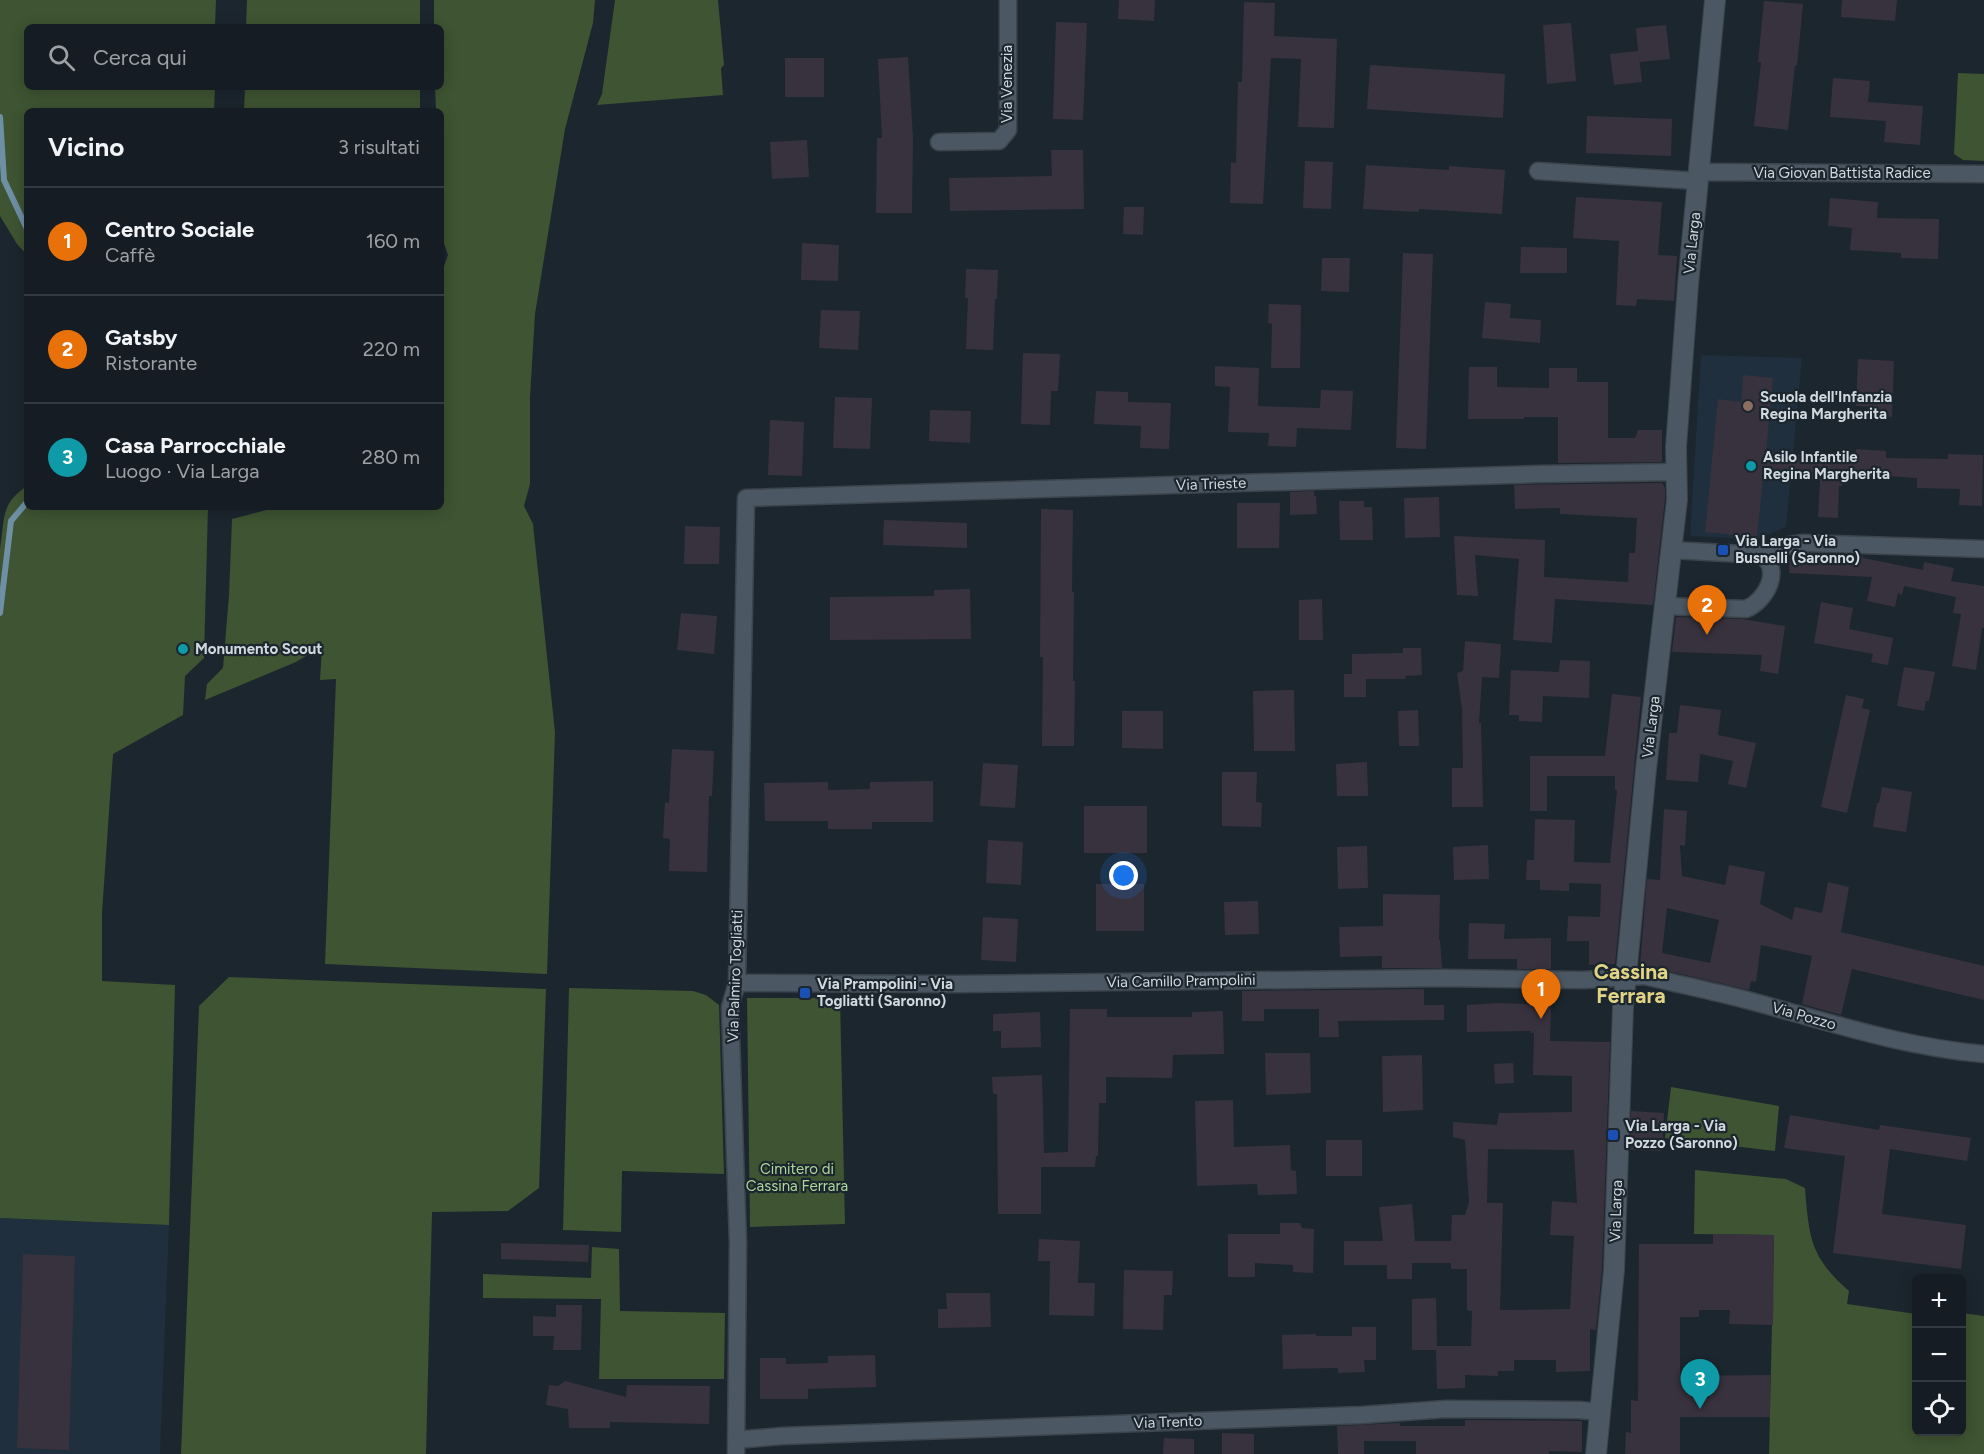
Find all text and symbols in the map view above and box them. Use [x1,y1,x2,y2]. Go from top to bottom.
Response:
search box [24,24,444,90]
icon: search [45,41,78,74]
text: Cerca qui [93,44,187,71]
street label: Via Venezia [998,45,1016,123]
text: Vicino [48,131,124,163]
text: 3 risultati [338,135,420,159]
street label: Via Giovan Battista Radice [1753,164,1931,182]
street label: Via Larga [1680,211,1704,275]
text: Centro Sociale [105,216,254,243]
text: 1 [63,229,72,253]
text: 160 m [366,229,420,253]
text: Caffè [105,243,155,267]
text: Gatsby [105,324,177,351]
text: 2 [62,337,73,361]
text: 220 m [363,337,420,361]
text: Ristorante [105,351,197,375]
place label: Scuola dell'Infanzia Regina Margherita [1760,388,1892,423]
marker: Scuola dell'Infanzia Regina Margherita [1741,399,1755,413]
text: Casa Parrocchiale [105,432,286,459]
text: 3 [62,445,73,469]
text: 280 m [362,445,420,469]
place label: Asilo Infantile Regina Margherita [1763,448,1890,483]
text: Luogo · Via Larga [105,459,259,483]
marker: Asilo Infantile Regina Margherita [1744,459,1758,473]
street label: Via Trieste [1176,474,1246,494]
place label: Via Larga - Via Busnelli (Saronno) [1735,532,1860,567]
marker: Via Larga - Via Busnelli (Saronno) [1716,543,1730,557]
pin: 2 [1688,586,1726,635]
place label: Monumento Scout [195,640,322,658]
marker: Monumento Scout [176,642,190,656]
street label: Via Larga [1638,695,1664,759]
your location [1109,861,1138,890]
street label: Via Palmiro Togliatti [724,909,746,1043]
district label: Cassina Ferrara [1594,959,1668,1008]
pin: 1 [1522,970,1560,1019]
street label: Via Camillo Prampolini [1106,971,1256,991]
place label: Via Prampolini - Via Togliatti (Saronno) [817,975,953,1010]
marker: Via Prampolini - Via Togliatti (Saronno) [798,986,812,1000]
street label: Via Pozzo [1770,998,1838,1034]
place label: Via Larga - Via Pozzo (Saronno) [1625,1117,1738,1152]
marker: Via Larga - Via Pozzo (Saronno) [1606,1128,1620,1142]
park label: Cimitero di Cassina Ferrara [746,1160,848,1195]
street label: Via Larga [1606,1180,1626,1242]
map controls [1912,1274,1966,1436]
button: + [1912,1274,1966,1328]
button: − [1912,1328,1966,1382]
pin: 3 [1680,1360,1720,1409]
button: locate [1912,1382,1966,1436]
street label: Via Trento [1133,1412,1203,1432]

